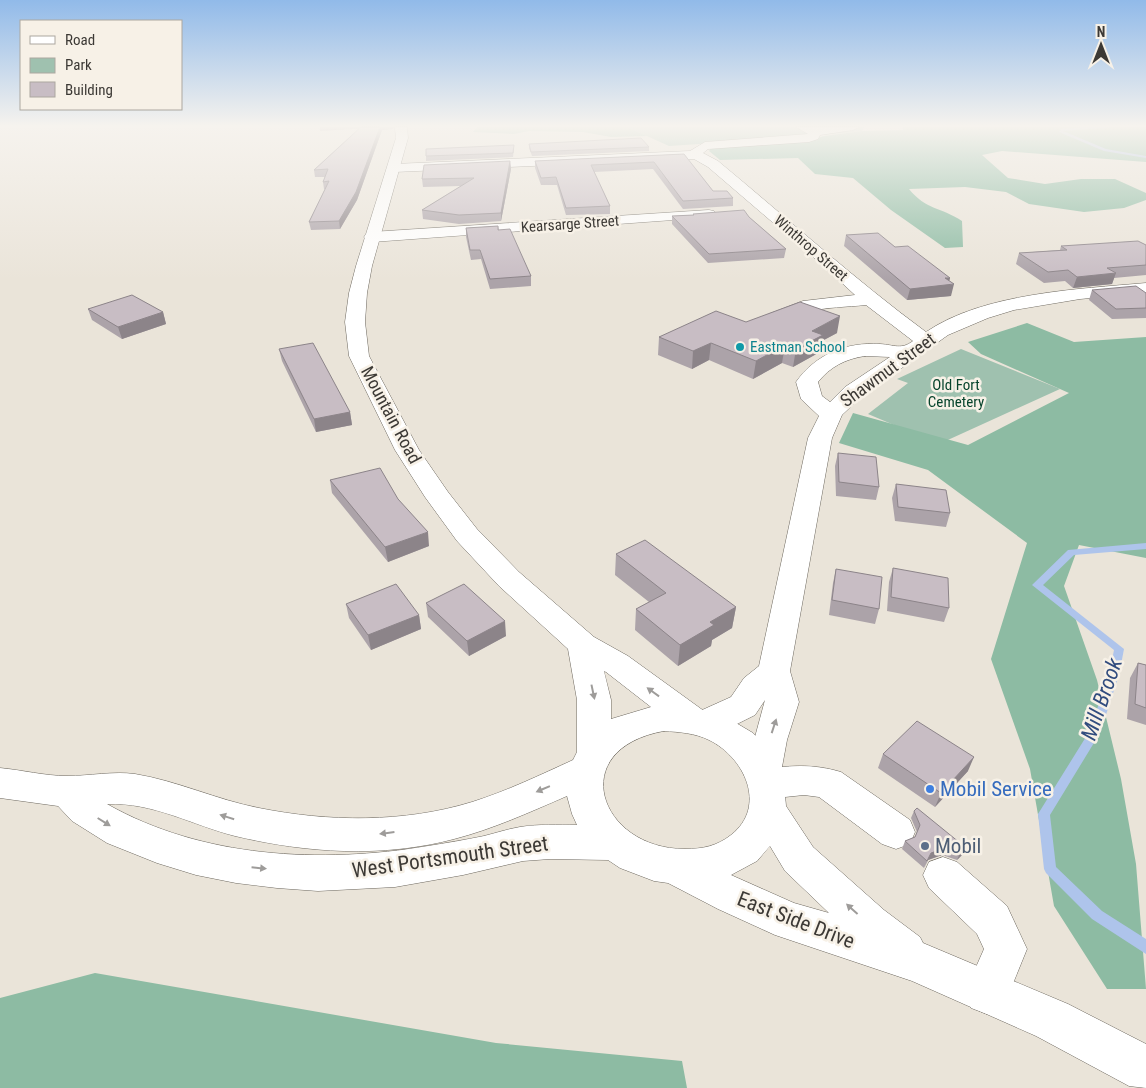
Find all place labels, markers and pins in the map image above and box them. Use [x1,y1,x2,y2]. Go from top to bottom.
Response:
place label: Eastman School [750,338,846,356]
marker: Eastman School [734,341,746,353]
place label: Mobil Service [940,777,1052,801]
marker: Mobil Service [924,783,936,795]
place label: Mobil [935,834,981,858]
marker: Mobil [919,840,931,852]

